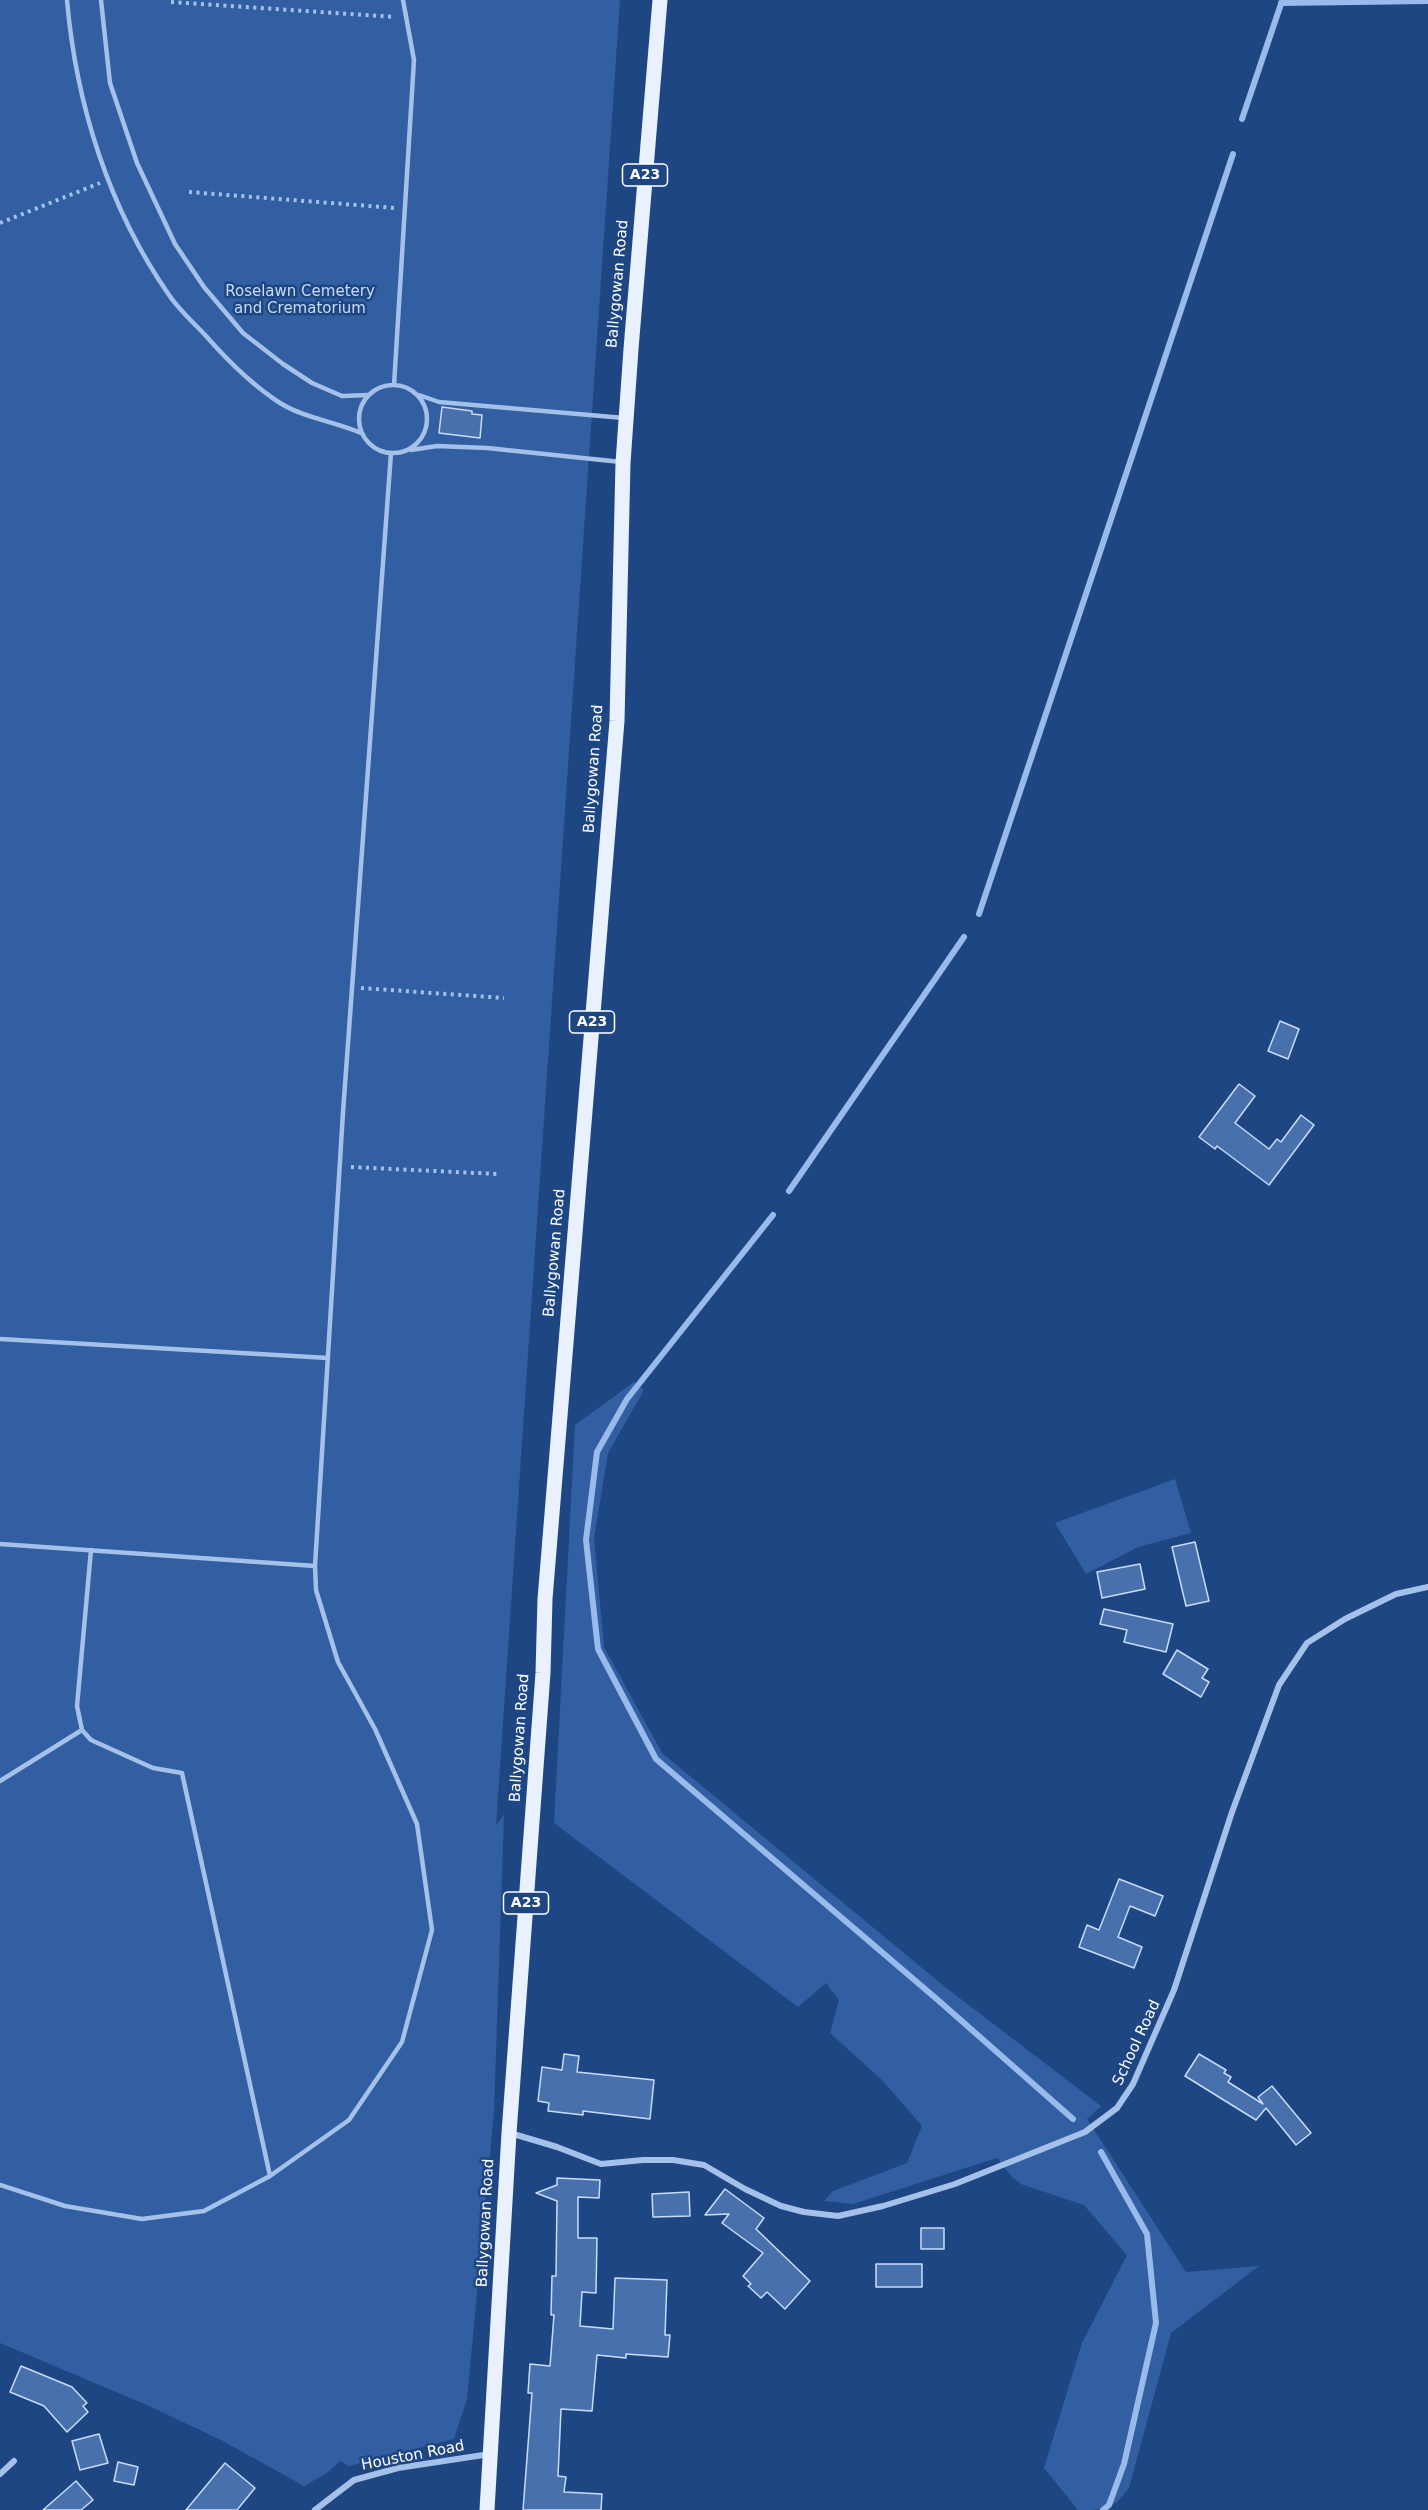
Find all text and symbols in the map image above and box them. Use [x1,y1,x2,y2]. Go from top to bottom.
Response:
road number: A23 [622,164,668,186]
street label: Ballygowan Road [603,219,633,349]
park label: Roselawn Cemetery and Crematorium [225,283,375,318]
street label: Ballygowan Road [581,704,607,834]
road number: A23 [570,1011,614,1033]
street label: Ballygowan Road [540,1188,570,1318]
street label: Ballygowan Road [507,1673,533,1803]
road number: A23 [504,1892,548,1914]
street label: School Road [1109,1997,1165,2089]
street label: Ballygowan Road [474,2158,498,2288]
street label: Houston Road [360,2437,466,2475]

